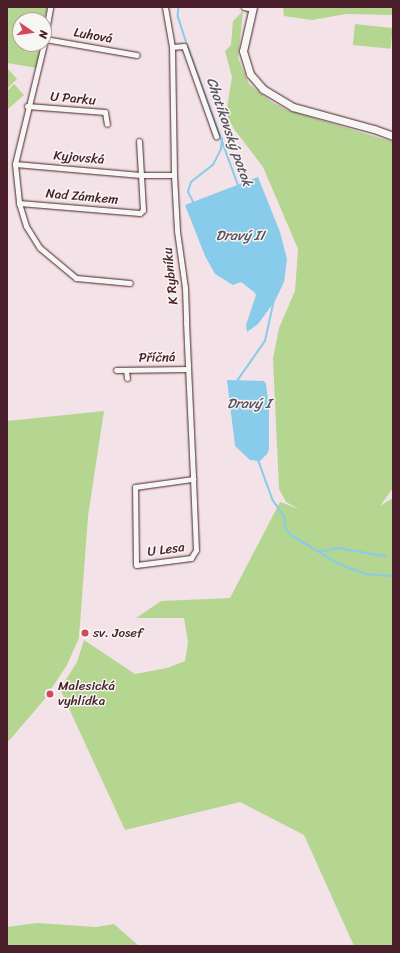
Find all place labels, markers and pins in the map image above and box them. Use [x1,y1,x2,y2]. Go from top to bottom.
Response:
place label: sv. Josef [93,625,143,641]
marker: sv. Josef [80,628,90,638]
place label: Malesická vyhlídka [58,679,115,710]
marker: Malesická vyhlídka [45,689,55,699]

